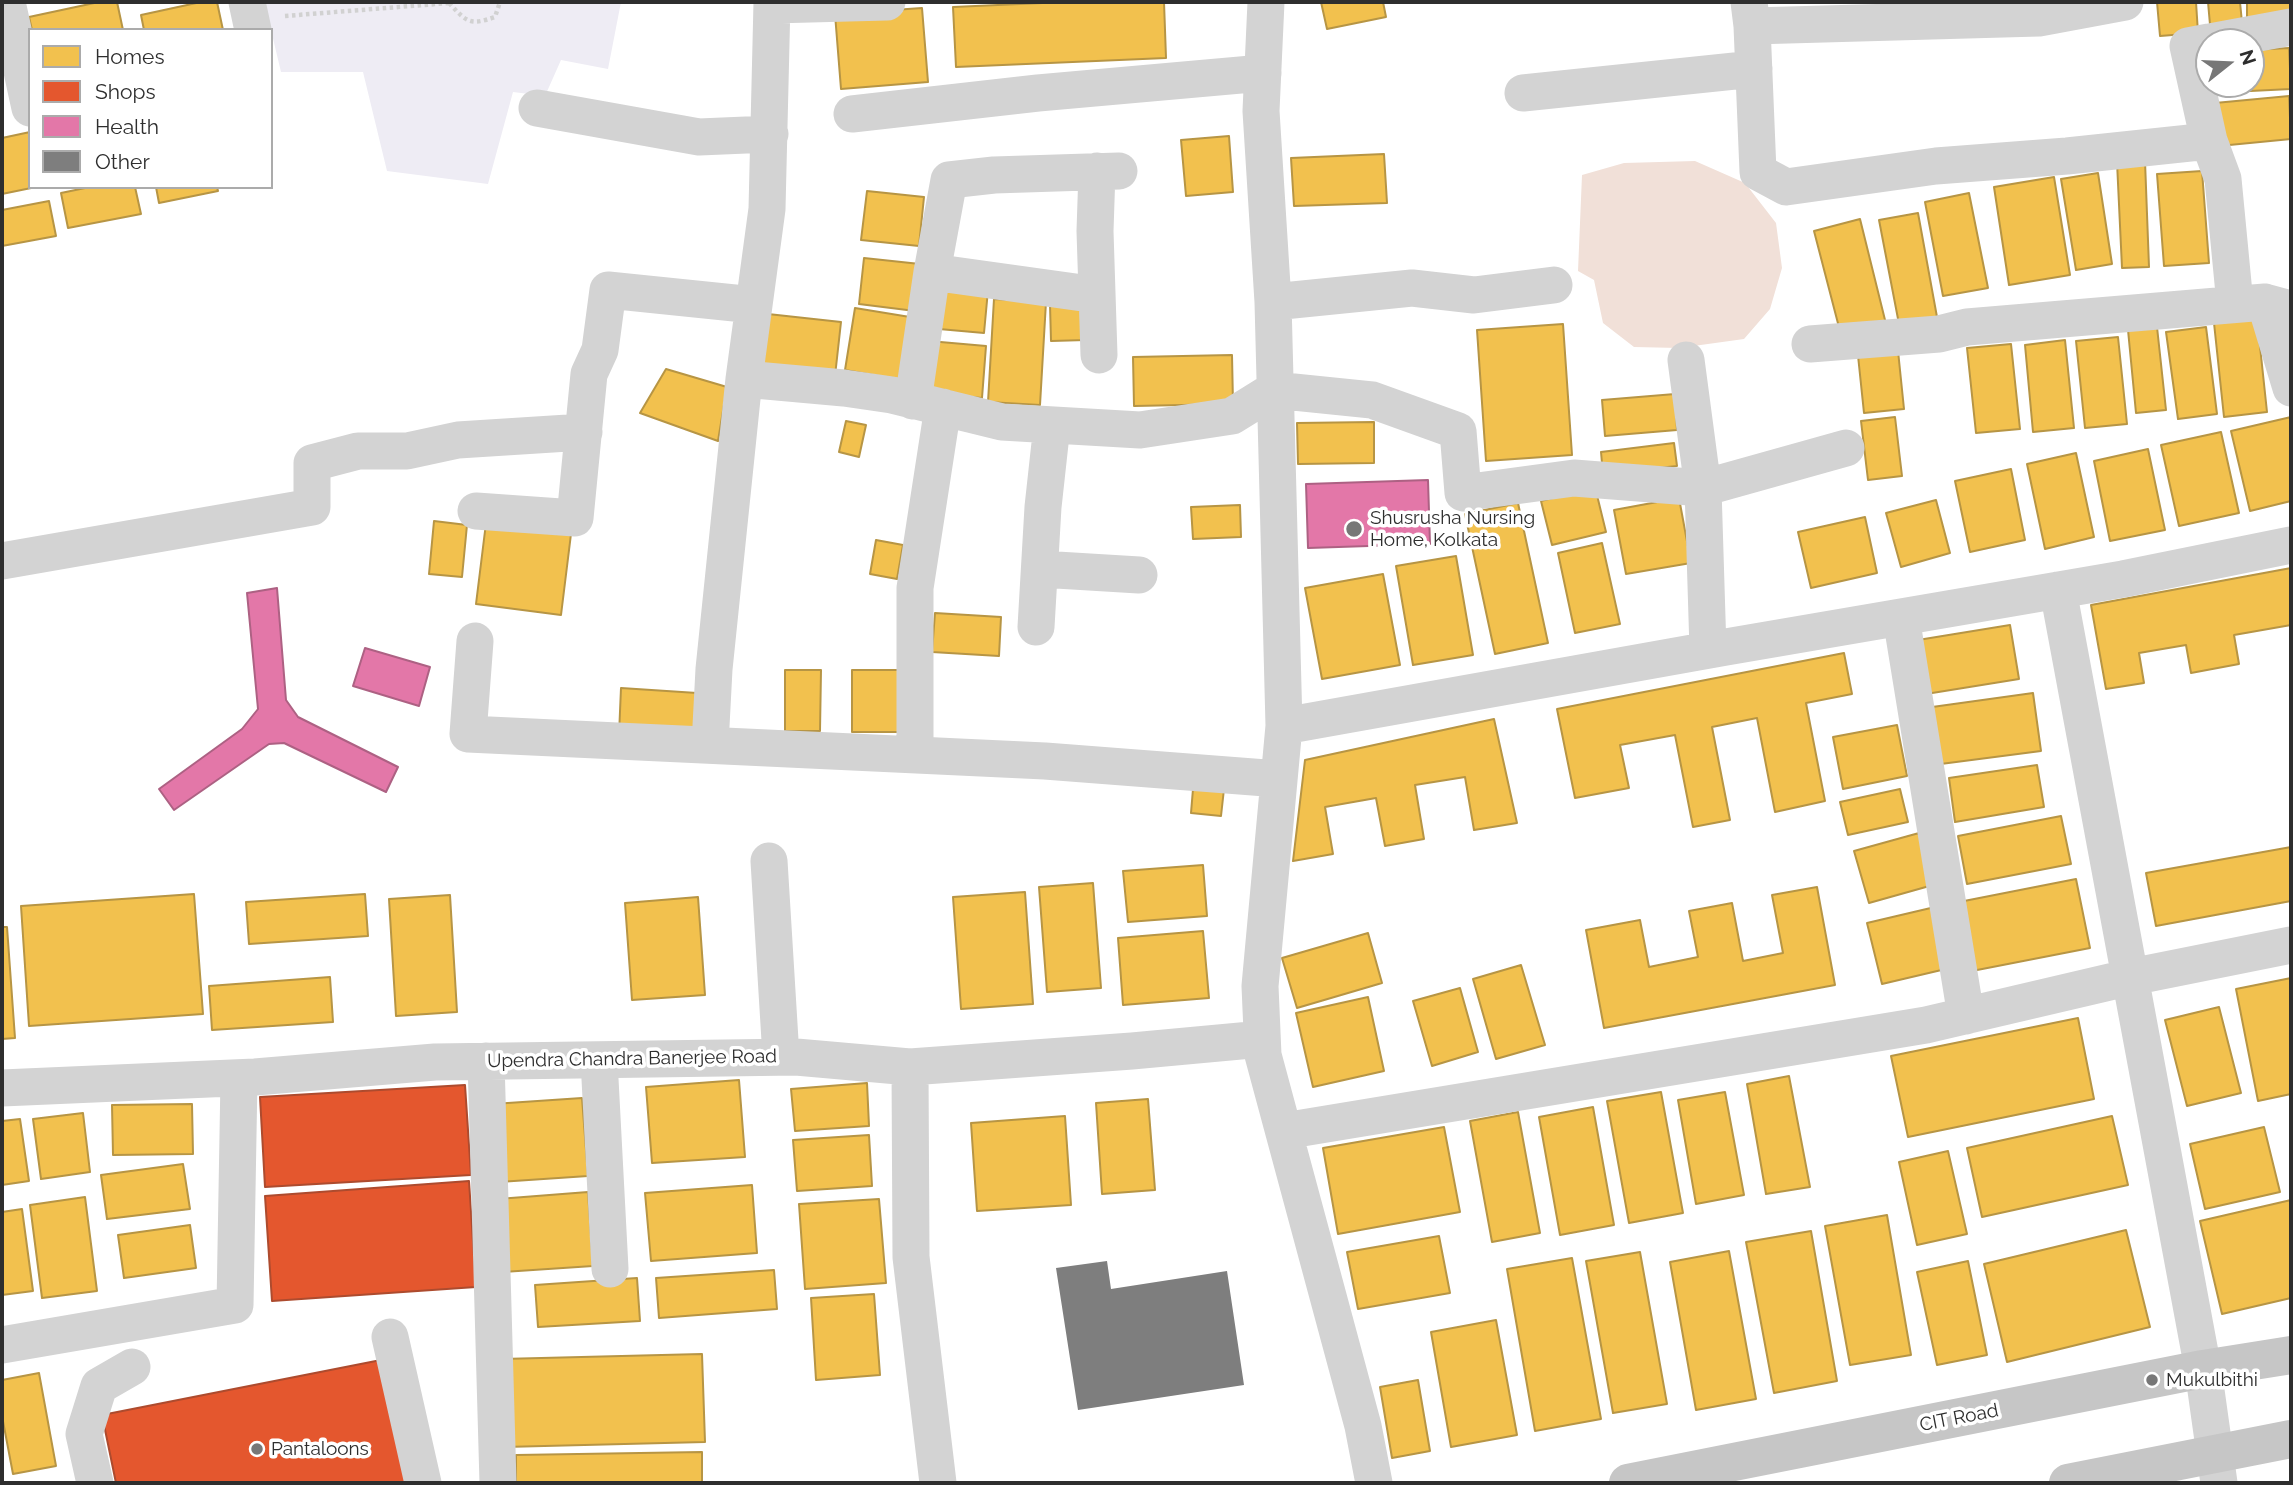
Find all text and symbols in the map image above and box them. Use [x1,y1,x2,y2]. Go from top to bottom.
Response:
legend [28,28,273,189]
north arrow [2195,28,2265,98]
text: Homes [95,44,165,69]
text: N [2235,47,2261,67]
text: Shops [95,79,156,104]
text: Health [95,114,159,139]
text: Other [95,149,150,174]
place label: Shusrusha Nursing Home, Kolkata [1370,507,1535,551]
marker: Shusrusha Nursing Home, Kolkata [1344,519,1364,539]
street label: Upendra Chandra Banerjee Road [487,1045,777,1073]
place label: Mukulbithi [2166,1369,2258,1391]
marker: Mukulbithi [2144,1372,2160,1388]
street label: CIT Road [1918,1399,2000,1437]
place label: Pantaloons [271,1438,369,1460]
marker: Pantaloons [249,1441,265,1457]

